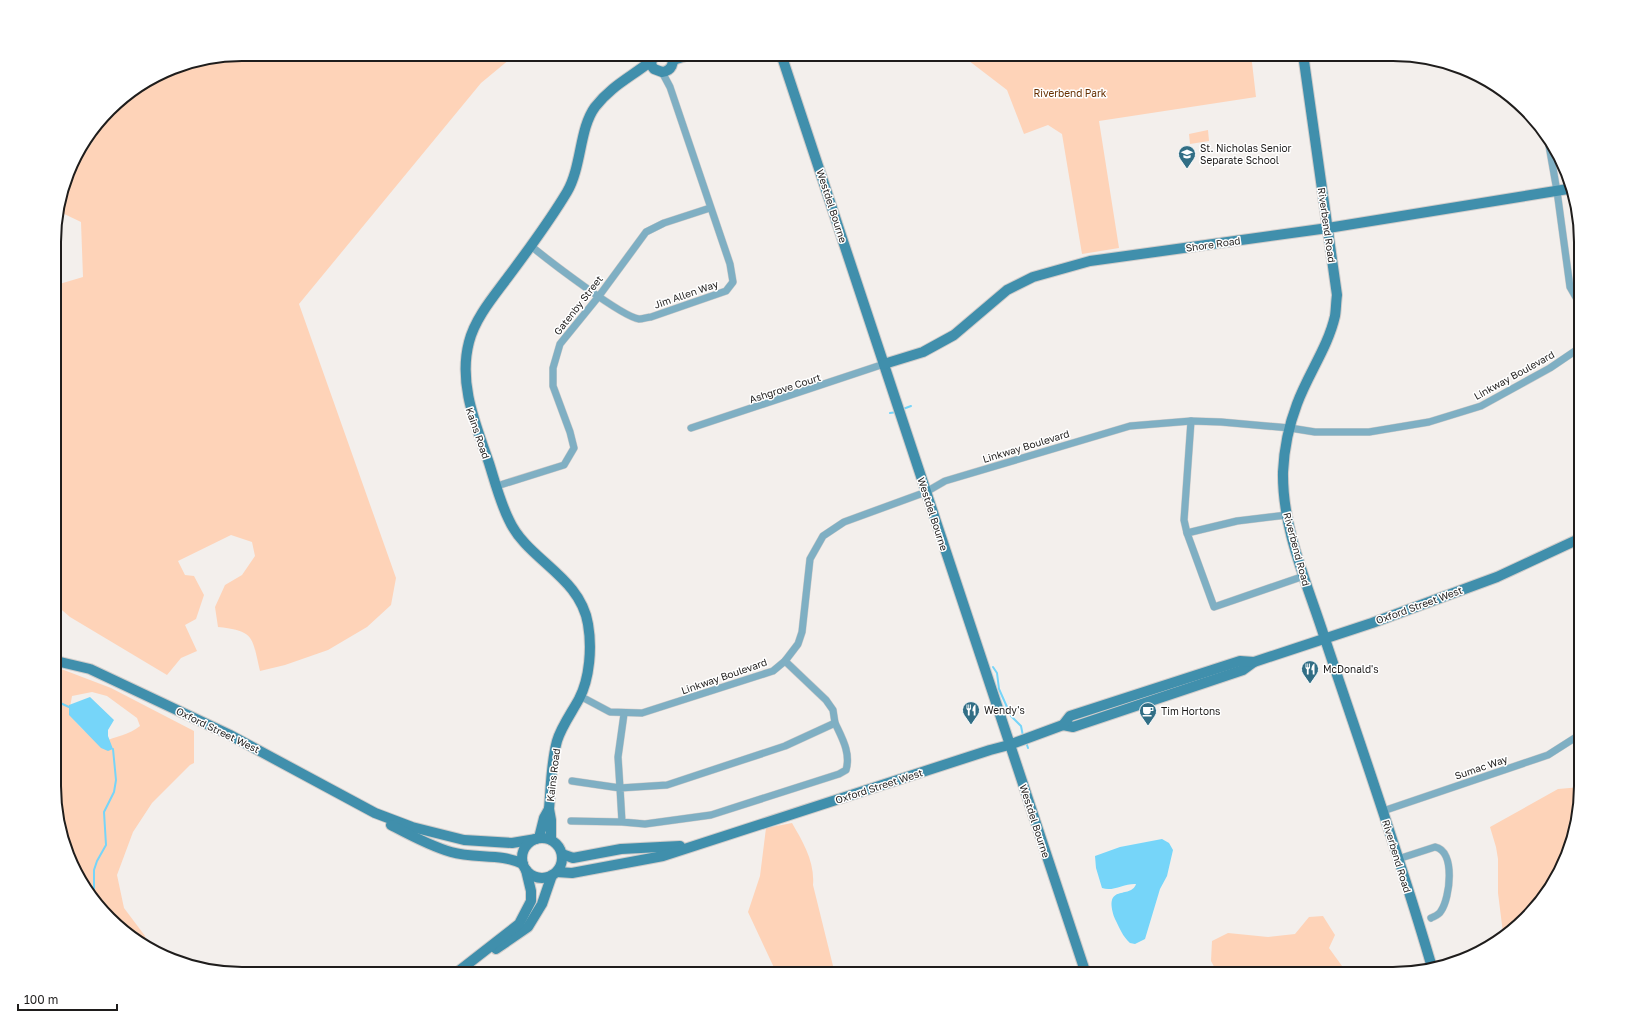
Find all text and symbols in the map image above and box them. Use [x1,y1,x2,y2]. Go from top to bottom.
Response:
park label: Riverbend Park [1034,87,1107,99]
place label: St. Nicholas Senior Separate School [1200,142,1292,166]
school or university icon: St. Nicholas Senior Separate School [1177,144,1197,169]
street label: Westdel Bourne [814,168,850,244]
street label: Riverbend Road [1316,187,1338,263]
street label: Shore Road [1185,234,1241,254]
street label: Gatenby Street [551,273,605,337]
street label: Jim Allen Way [652,277,720,311]
street label: Linkway Boulevard [1472,348,1556,402]
street label: Ashgrove Court [748,371,822,405]
street label: Kains Road [464,406,492,460]
street label: Linkway Boulevard [981,427,1071,465]
street label: Westdel Bourne [915,476,951,552]
street label: Riverbend Road [1281,511,1313,587]
street label: Oxford Street West [1374,584,1464,626]
street label: Linkway Boulevard [679,656,769,696]
restaurant icon: McDonald's [1300,659,1320,684]
place label: McDonald's [1323,663,1379,675]
restaurant icon: Wendy's [961,700,981,725]
cafe icon: Tim Hortons [1138,701,1158,726]
place label: Wendy's [984,704,1025,716]
street label: Oxford Street West [174,705,262,755]
place label: Tim Hortons [1161,705,1220,717]
street label: Kains Road [544,748,562,802]
street label: Sumac Way [1453,752,1509,782]
street label: Oxford Street West [834,766,924,806]
street label: Westdel Bourne [1017,783,1053,859]
street label: Riverbend Road [1380,818,1414,894]
scale bar [18,986,117,1012]
text: 100 m [24,992,58,1007]

